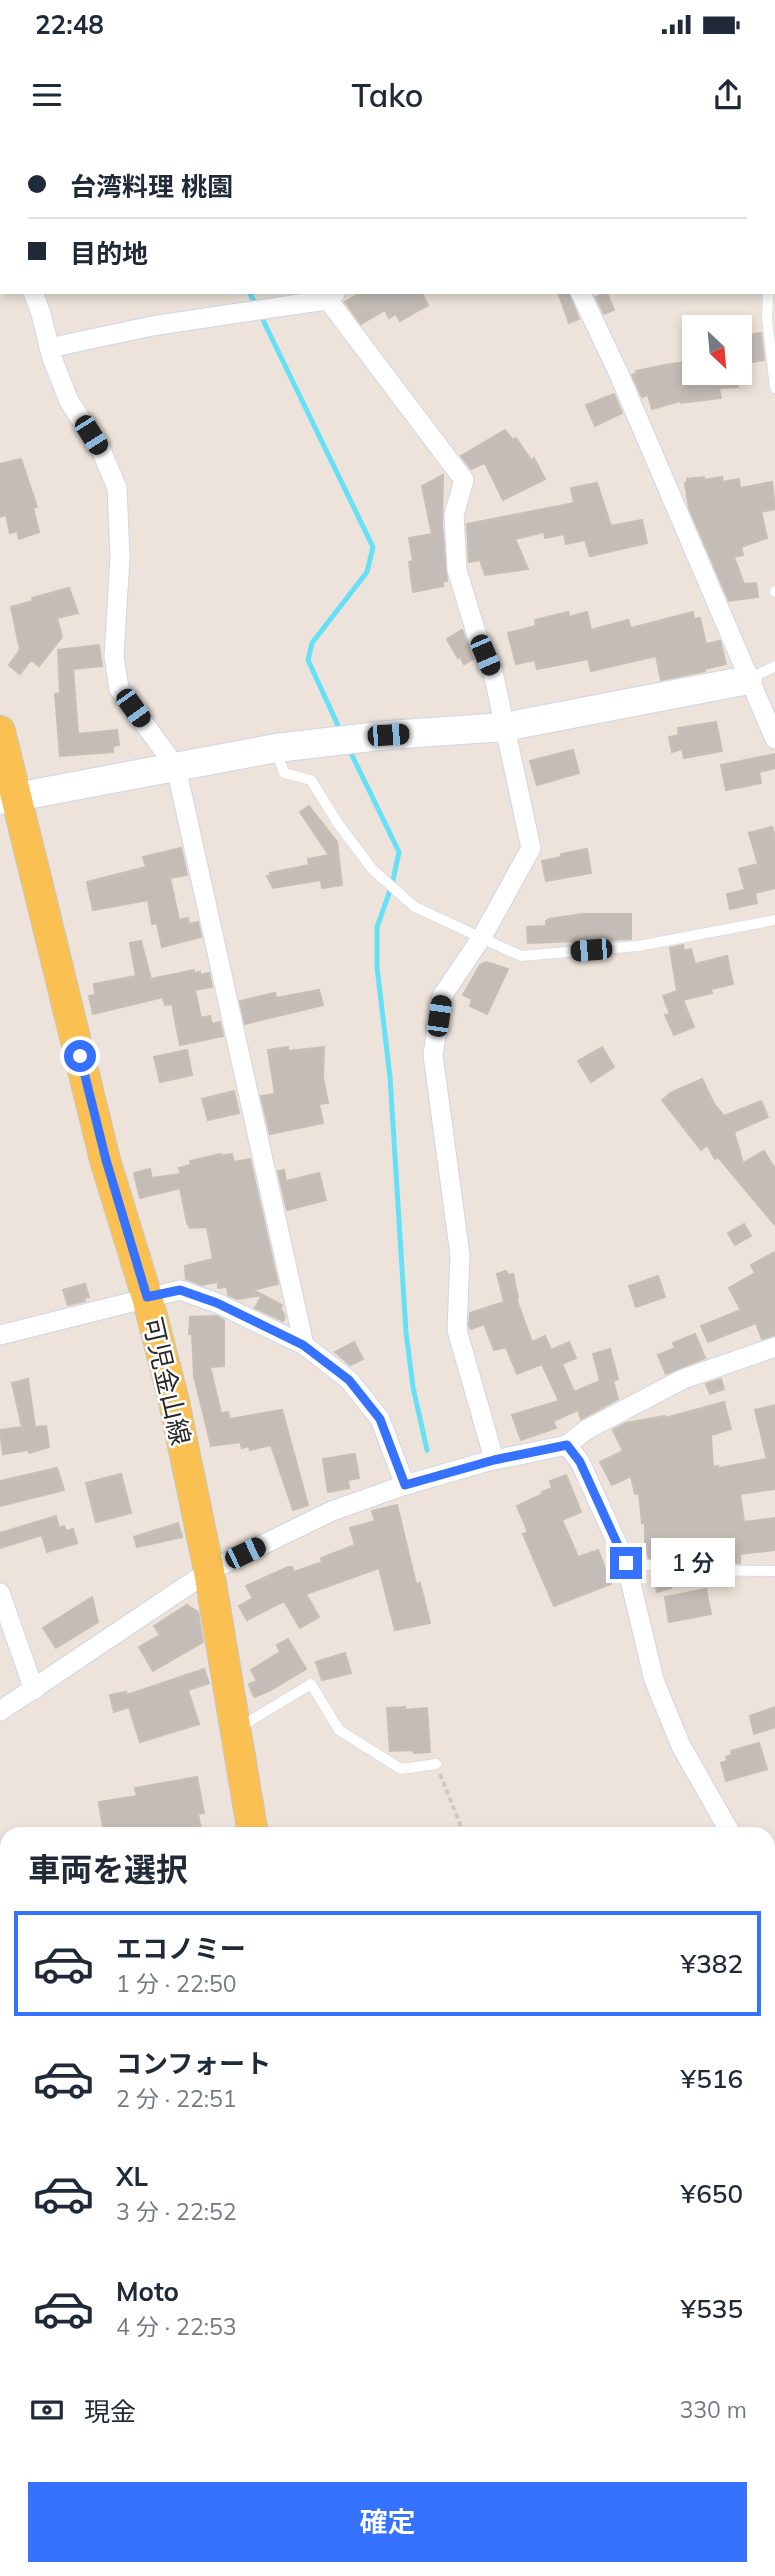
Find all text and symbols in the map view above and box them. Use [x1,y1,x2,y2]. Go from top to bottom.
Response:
text: 22:48 [35,8,104,41]
text: Tako [352,75,423,115]
icon: menu [28,76,66,114]
icon: share [709,76,747,114]
text: 台湾料理 桃園 [70,170,233,203]
text: 目的地 [70,237,148,270]
north arrow [682,315,752,385]
map controls [682,315,752,385]
car [71,412,112,458]
car [468,632,503,678]
car [113,685,154,731]
car [367,723,410,747]
car [570,938,613,962]
car [426,994,453,1038]
route start [64,1040,96,1072]
street label: 可児金山線 [136,1314,198,1448]
car [222,1534,269,1572]
callout: 1 分 [650,1538,734,1588]
route end [610,1547,642,1579]
text: 1 分 [672,1548,714,1577]
text: 車両を選択 [28,1849,188,1889]
icon: car [32,1932,95,1995]
text: エコノミー [116,1932,246,1965]
text: ¥382 [681,1947,743,1980]
text: 1 分 · 22:50 [116,1969,237,1998]
icon: car [32,2047,95,2110]
text: コンフォート [116,2047,271,2080]
text: ¥516 [681,2062,743,2095]
text: 2 分 · 22:51 [116,2084,237,2113]
text: XL [116,2160,148,2193]
icon: car [32,2162,95,2225]
text: ¥650 [681,2177,743,2210]
text: 3 分 · 22:52 [116,2197,237,2226]
text: Moto [116,2275,179,2308]
icon: car [32,2277,95,2340]
text: ¥535 [681,2292,743,2325]
text: 4 分 · 22:53 [116,2312,237,2341]
icon: cash [28,2391,66,2429]
text: 現金 [84,2395,136,2428]
text: 330 m [679,2395,747,2424]
button: 確定 [28,2482,747,2562]

